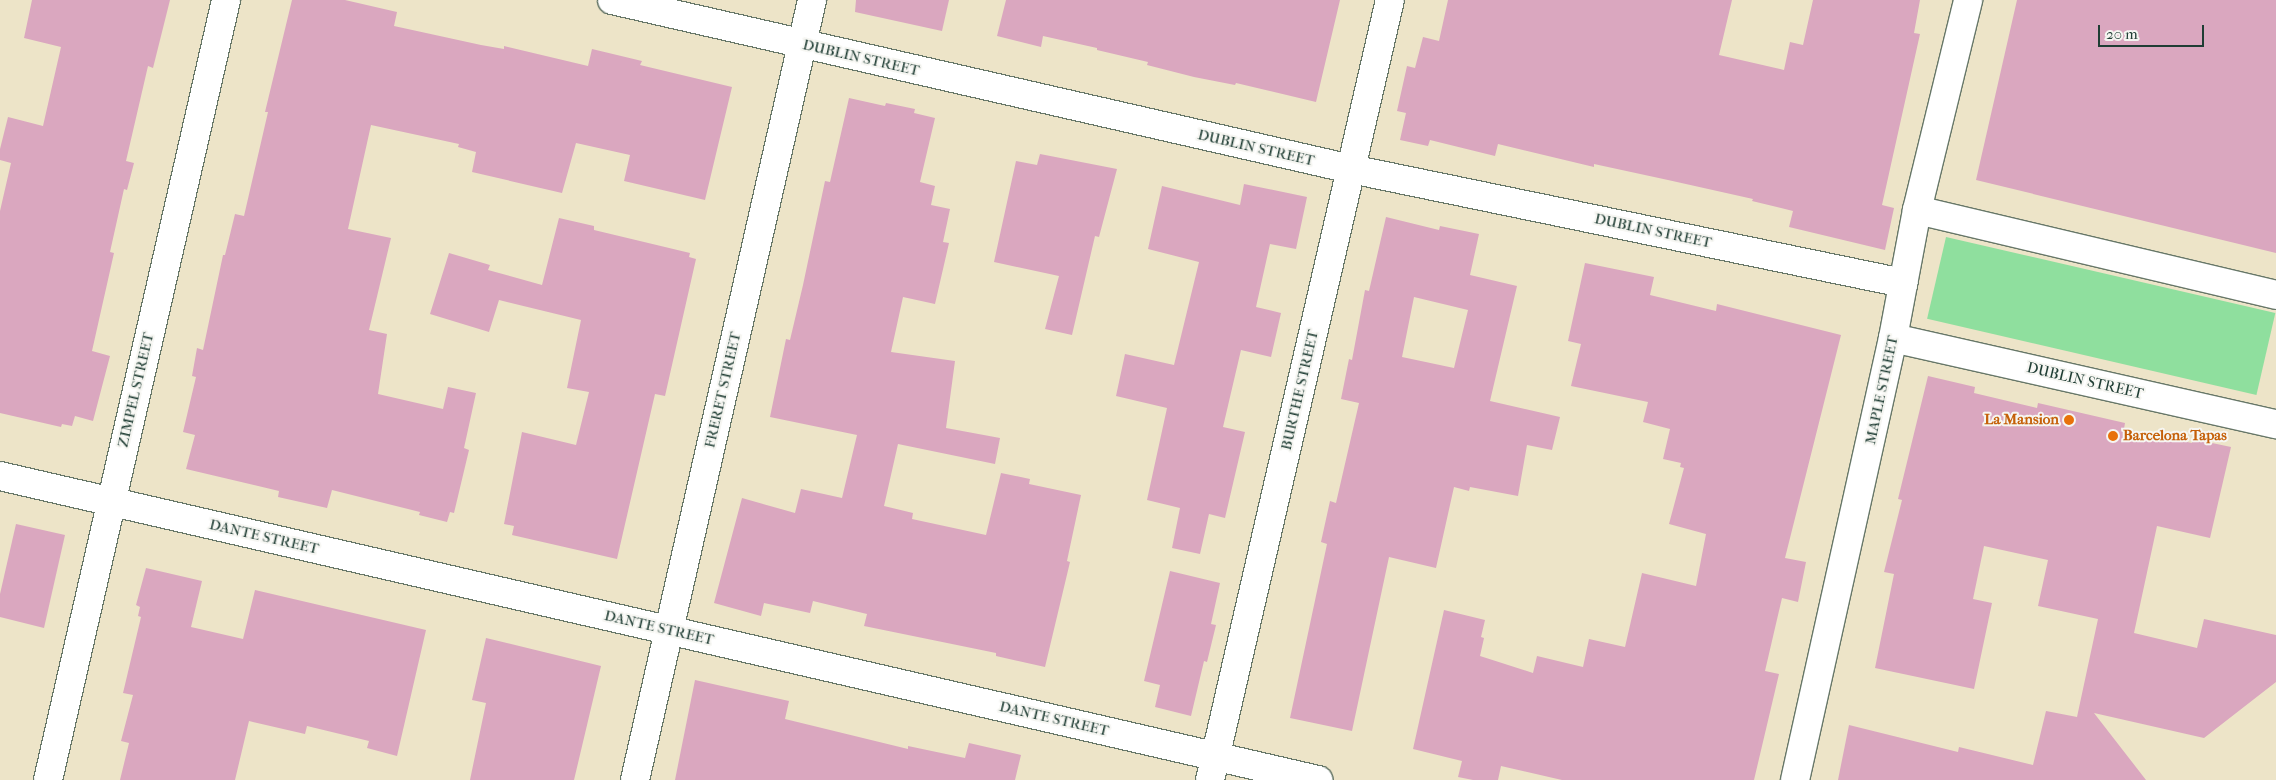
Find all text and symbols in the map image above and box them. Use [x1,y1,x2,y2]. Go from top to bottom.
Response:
scale bar [2101,15,2207,47]
text: 20 m [2106,25,2138,43]
street label: DUBLIN STREET [801,36,921,80]
street label: DUBLIN STREET [1196,126,1316,170]
street label: DUBLIN STREET [1593,210,1713,252]
street label: BURTHE STREET [1277,328,1323,452]
street label: FRERET STREET [701,330,745,450]
street label: ZIMPEL STREET [114,331,158,449]
street label: MAPLE STREET [1862,334,1902,446]
street label: DUBLIN STREET [2025,359,2145,403]
place label: La Mansion [1984,411,2059,429]
marker: La Mansion [2063,414,2075,426]
place label: Barcelona Tapas [2123,427,2227,445]
marker: Barcelona Tapas [2107,430,2119,442]
street label: DANTE STREET [207,516,321,558]
street label: DANTE STREET [602,607,716,649]
street label: DANTE STREET [997,698,1111,740]

